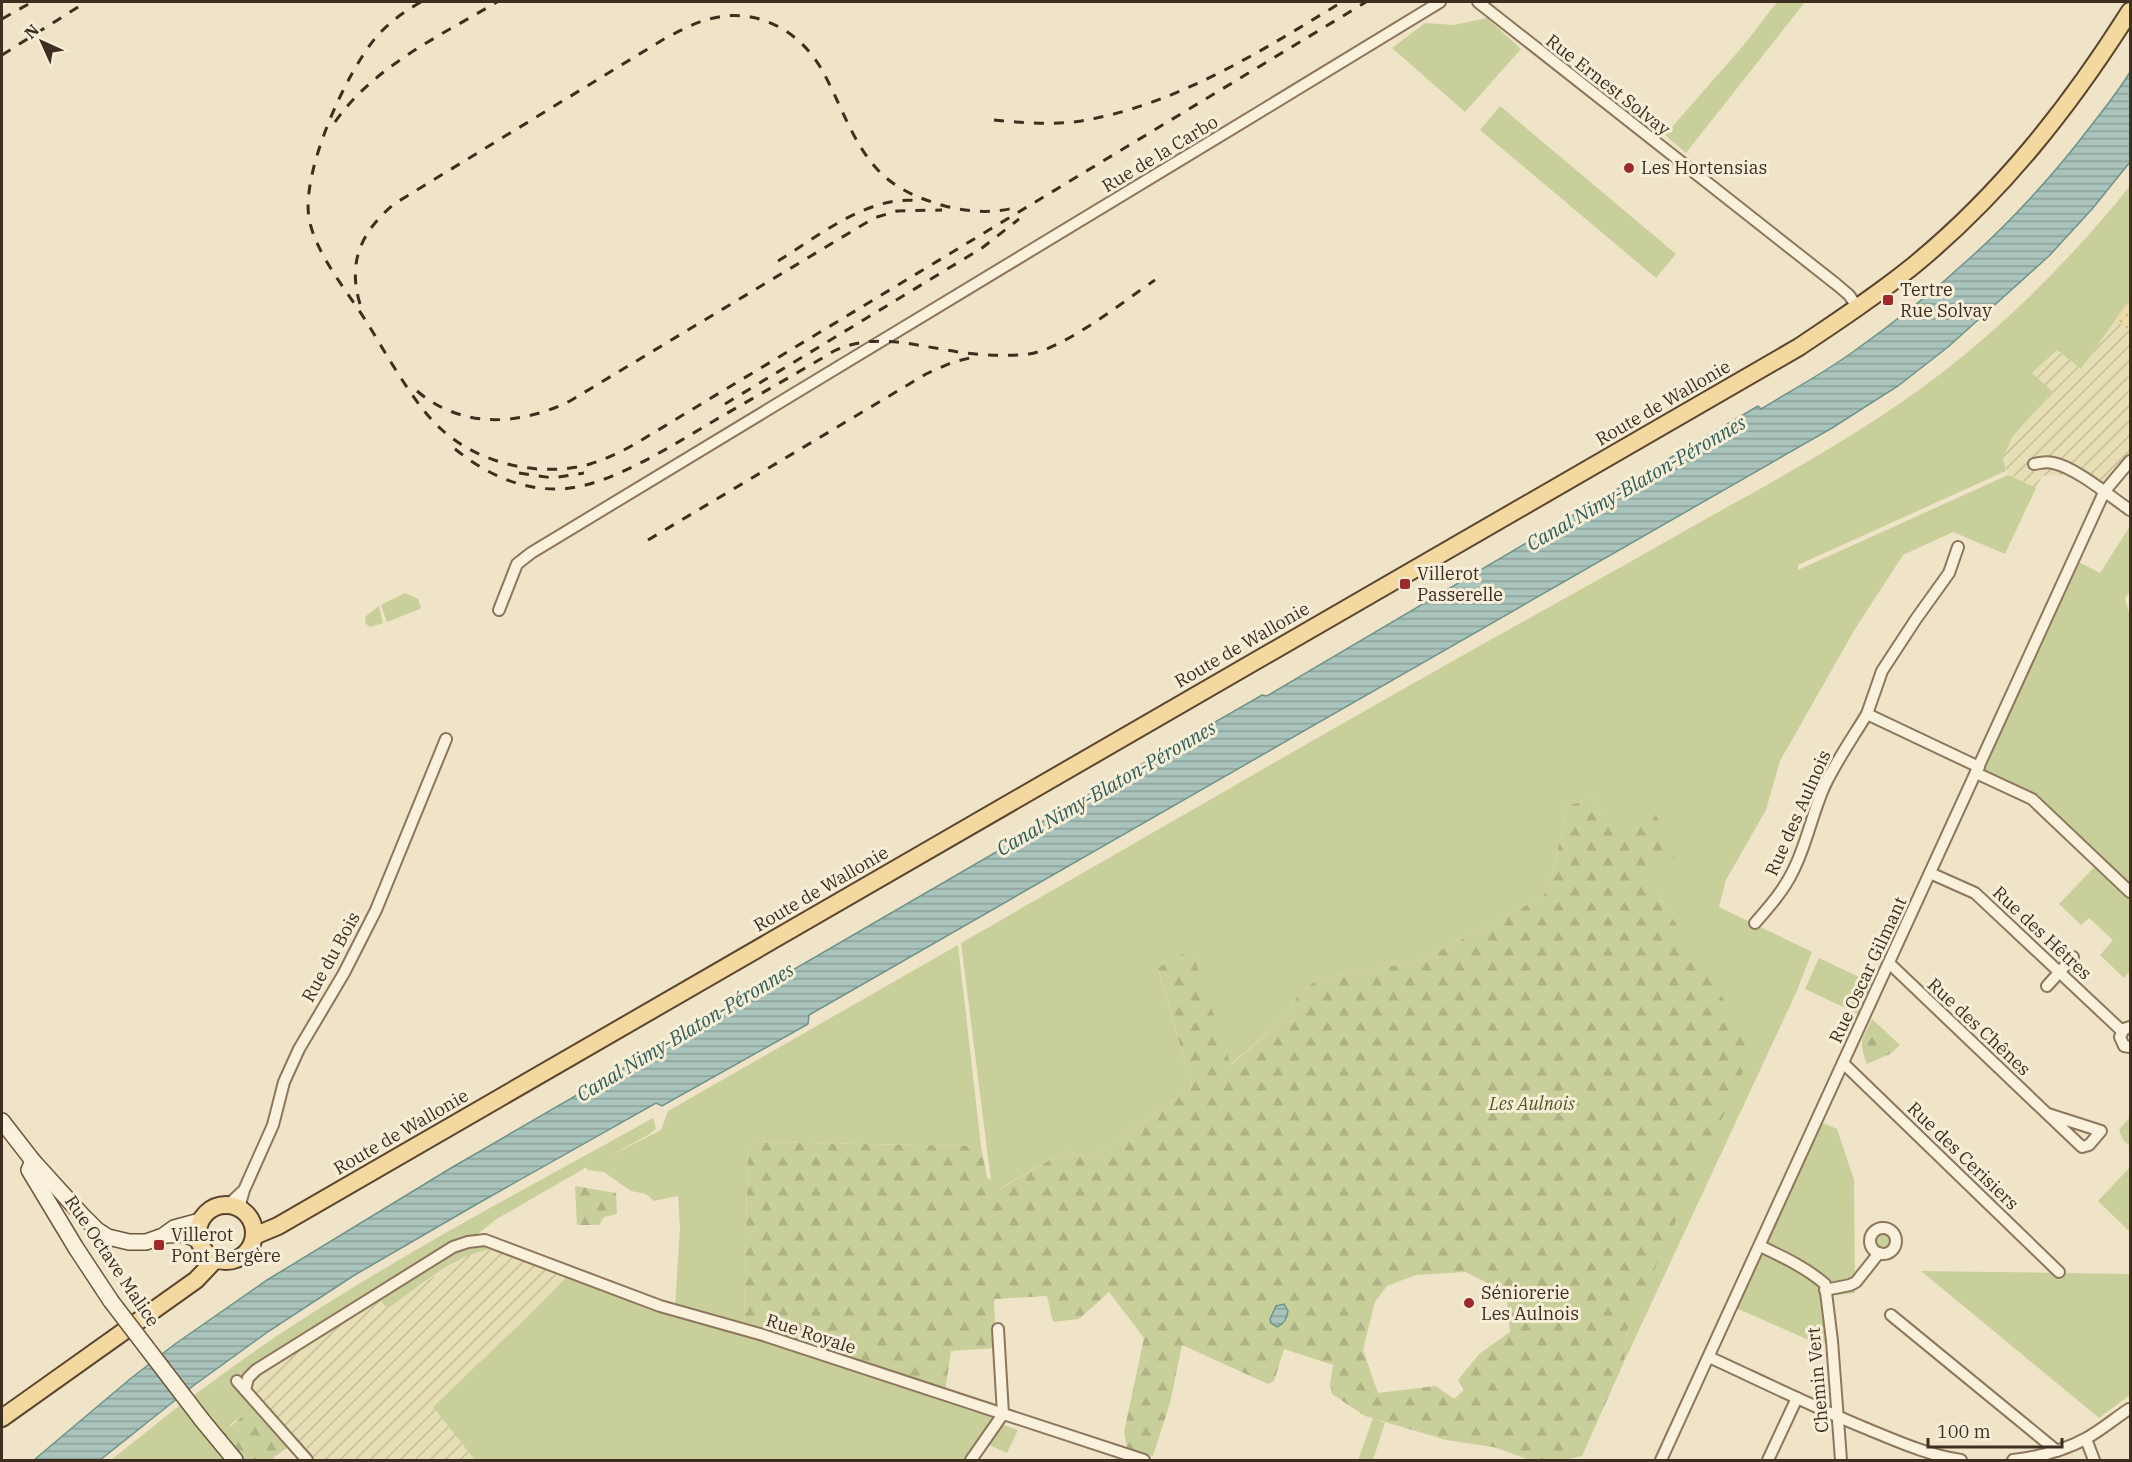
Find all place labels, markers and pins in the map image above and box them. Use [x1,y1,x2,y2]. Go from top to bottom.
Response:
place label: Les Hortensias [1641,156,1767,179]
marker: Les Hortensias [1622,161,1636,175]
place label: Tertre Rue Solvay [1900,278,1992,322]
marker: Tertre Rue Solvay [1881,293,1895,307]
place label: Villerot Passerelle [1417,562,1503,606]
marker: Villerot Passerelle [1398,577,1412,591]
place label: Villerot Pont Bergère [171,1223,281,1267]
marker: Villerot Pont Bergère [152,1238,166,1252]
place label: Séniorerie Les Aulnois [1481,1281,1579,1325]
marker: Séniorerie Les Aulnois [1462,1296,1476,1310]

